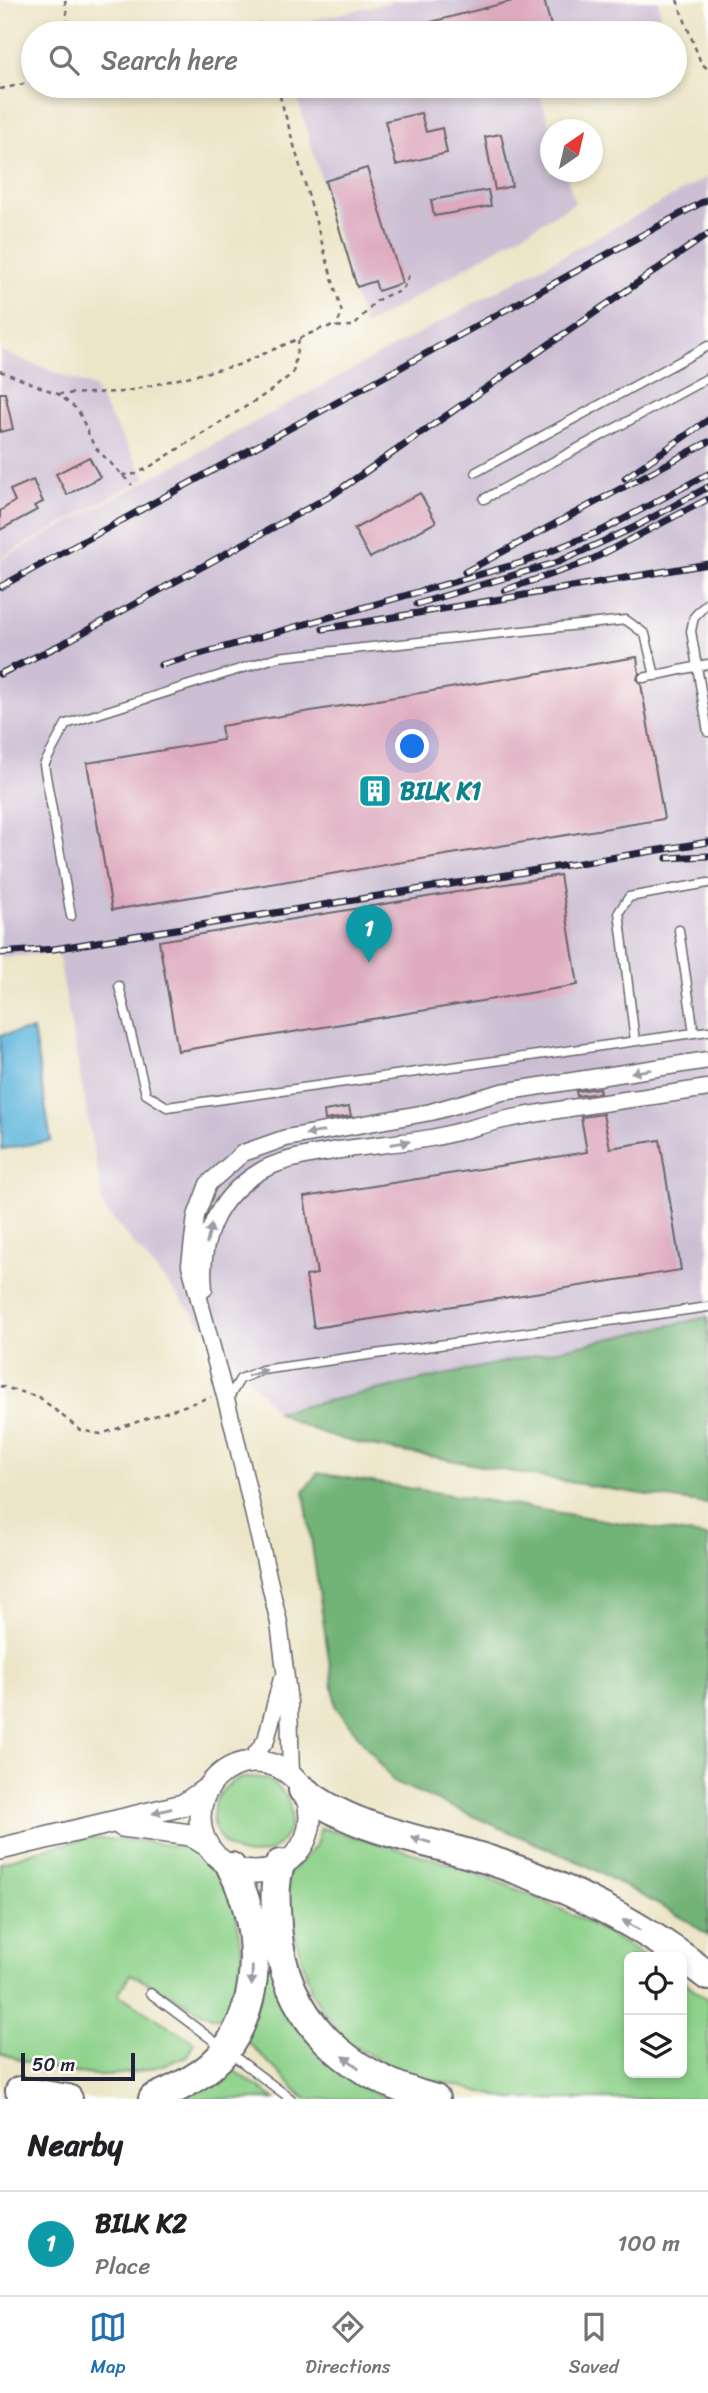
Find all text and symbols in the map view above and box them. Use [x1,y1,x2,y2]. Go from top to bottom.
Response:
search box [21,21,687,98]
text: Search here [101,37,238,83]
icon: search [45,41,83,79]
north arrow [540,119,603,182]
your location [395,729,429,763]
place label: BILK K1 [400,770,481,812]
building icon: BILK K1 [356,772,394,810]
pin: 1 [346,905,392,963]
one-way arrow [629,1066,651,1077]
one-way arrow [304,1128,326,1139]
one-way arrow [389,1137,411,1148]
one-way arrow [203,1223,214,1245]
one-way arrow [246,1367,267,1378]
one-way arrow [151,1806,173,1817]
one-way arrow [409,1834,431,1845]
one-way arrow [622,1918,641,1931]
map controls [624,1952,687,2078]
button: locate [624,1952,687,2015]
one-way arrow [246,1965,257,1987]
button: layers [624,2015,687,2078]
text: 50 m [32,2048,75,2081]
scale bar [21,2050,135,2082]
one-way arrow [342,2055,360,2070]
text: Nearby [28,2118,123,2172]
text: BILK K2 [95,2200,187,2246]
text: 1 [46,2223,56,2264]
text: 100 m [617,2223,680,2264]
text: Place [95,2246,150,2287]
tab: Map [89,2308,127,2383]
tab: Directions [305,2308,391,2383]
tab: Saved [569,2308,619,2383]

